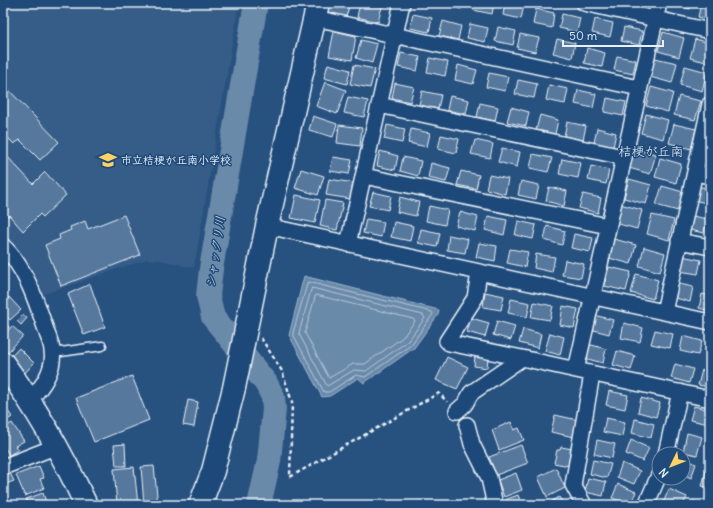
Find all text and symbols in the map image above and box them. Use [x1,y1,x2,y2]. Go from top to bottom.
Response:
scale bar [563,22,663,48]
text: 50 m [569,28,598,43]
district label: 桔梗が丘南 [618,143,684,160]
school or university icon: 市立桔梗が丘南小学校 [98,150,118,170]
place label: 市立桔梗が丘南小学校 [121,153,231,167]
water label: シャックリ川 [203,215,227,289]
north arrow [651,446,691,486]
text: N [656,465,671,480]

